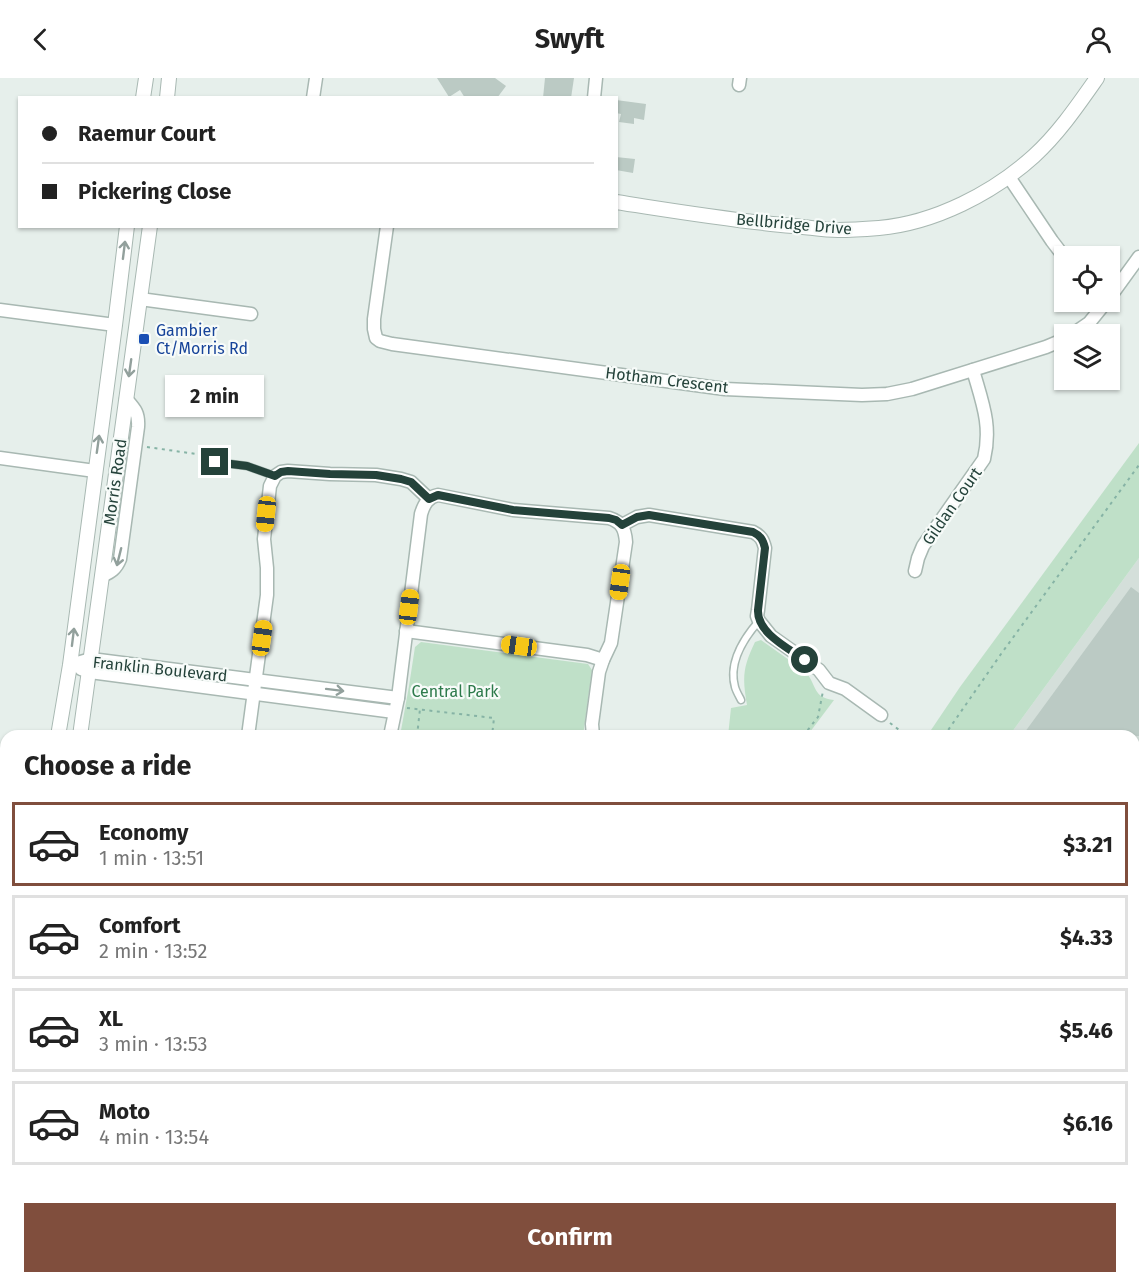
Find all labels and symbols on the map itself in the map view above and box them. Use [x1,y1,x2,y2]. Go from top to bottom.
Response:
street label: Bellbridge Drive [735,209,853,239]
one-way arrow [119,241,130,261]
place label: Gambier Ct/Morris Rd [156,321,248,358]
marker: Gambier Ct/Morris Rd [137,332,151,346]
one-way arrow [125,357,136,377]
street label: Hotham Crescent [604,363,730,397]
callout: 2 min [166,375,264,417]
one-way arrow [93,434,104,454]
street label: Morris Road [100,437,130,527]
route end [201,448,228,475]
street label: Gildan Court [918,463,986,548]
car [255,495,277,533]
one-way arrow [112,547,124,566]
car [609,563,631,601]
car [398,588,420,626]
car [251,619,273,657]
one-way arrow [68,628,79,648]
car [500,635,538,657]
route start [791,646,818,673]
street label: Franklin Boulevard [92,652,228,686]
park label: Central Park [411,682,499,701]
one-way arrow [325,684,345,695]

